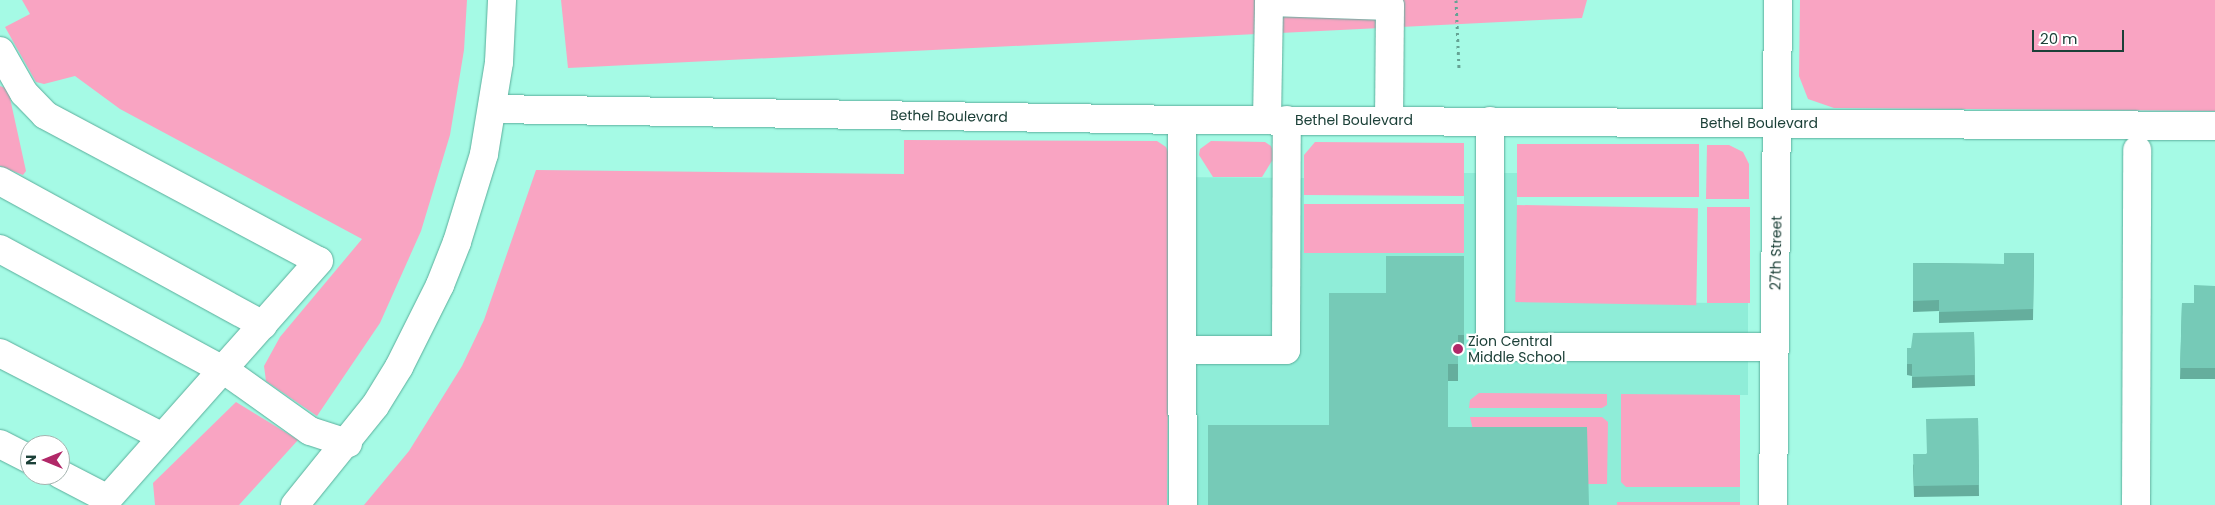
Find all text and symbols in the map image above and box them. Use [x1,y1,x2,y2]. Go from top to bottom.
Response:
scale bar [2035,20,2128,52]
text: 20 m [2040,28,2078,49]
street label: Bethel Boulevard [890,107,1008,125]
street label: Bethel Boulevard [1295,112,1413,128]
street label: Bethel Boulevard [1700,115,1818,131]
street label: 27th Street [1767,216,1785,290]
place label: Zion Central Middle School [1468,333,1565,366]
marker: Zion Central Middle School [1452,343,1464,355]
north arrow [20,435,70,485]
text: N [21,455,41,465]

